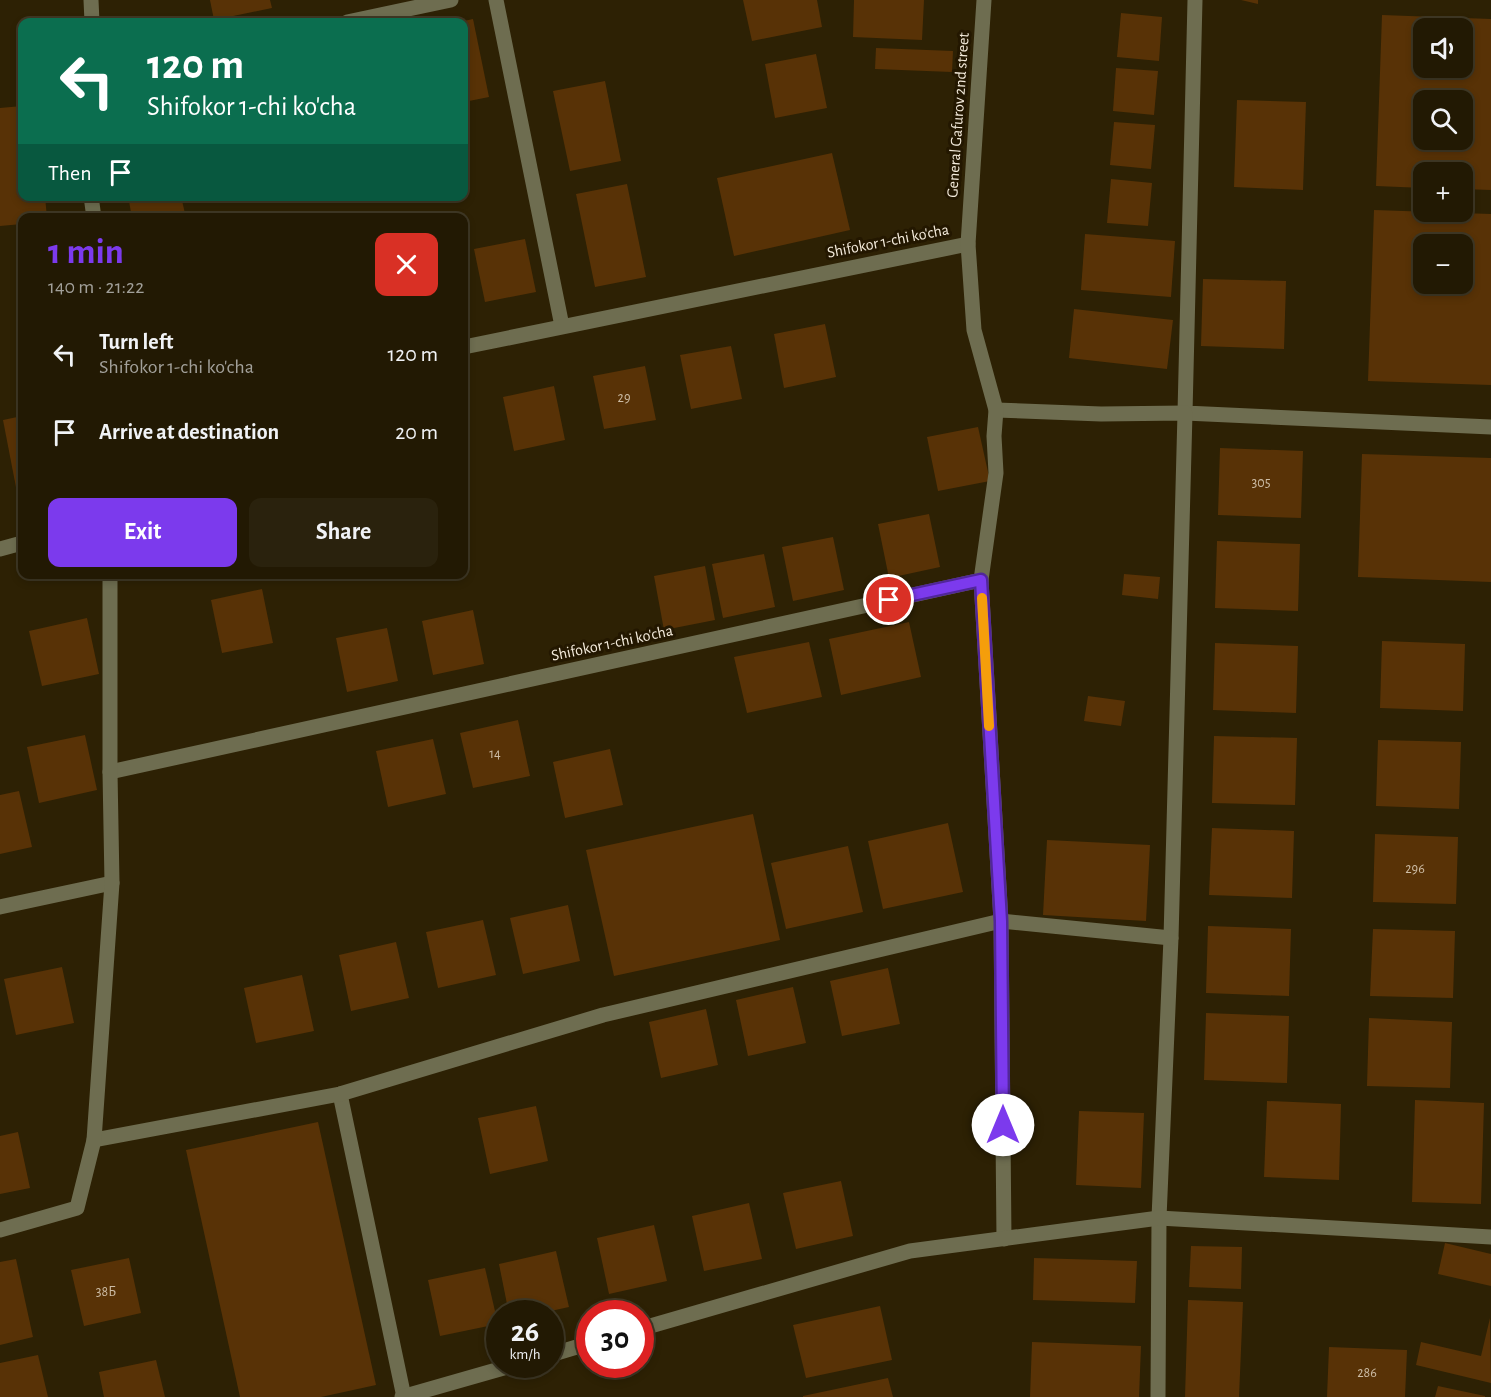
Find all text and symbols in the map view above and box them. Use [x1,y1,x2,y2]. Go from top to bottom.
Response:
map controls [1413,18,1473,294]
button: sound [1413,18,1473,78]
street label: General Gafurov 2nd street [944,32,972,198]
icon: left [48,42,126,120]
text: 120 m [147,44,244,86]
button: search [1413,90,1473,150]
text: Shifokor 1-chi ko'cha [147,93,356,120]
icon: arrive [104,156,137,189]
text: Then [48,162,92,184]
button: + [1413,162,1473,222]
street label: Shifokor 1-chi ko'cha [826,221,950,261]
button: close [375,233,438,296]
text: 1 min [48,234,124,270]
button: − [1413,234,1473,294]
text: 140 m · 21:22 [48,277,144,297]
text: Turn left [99,331,173,353]
icon: left [48,338,81,371]
text: 120 m [388,343,438,365]
text: Shifokor 1-chi ko'cha [99,357,254,377]
house number: 29 [618,391,630,405]
icon: arrive [48,416,81,449]
text: Arrive at destination [99,421,279,443]
text: 20 m [395,421,438,443]
house number: 305 [1251,476,1271,490]
button: Exit [48,498,237,567]
button: Share [249,498,438,567]
pin [863,574,914,625]
icon: arrive [872,583,905,616]
street label: Shifokor 1-chi ko'cha [550,622,674,664]
house number: 14 [489,747,501,761]
house number: 296 [1405,862,1425,876]
position arrow [971,1093,1035,1157]
house number: 38Б [96,1285,116,1299]
speed limit sign: 30 [576,1300,654,1378]
text: 26 [511,1317,539,1347]
text: km/h [510,1347,540,1362]
house number: 286 [1357,1366,1377,1380]

